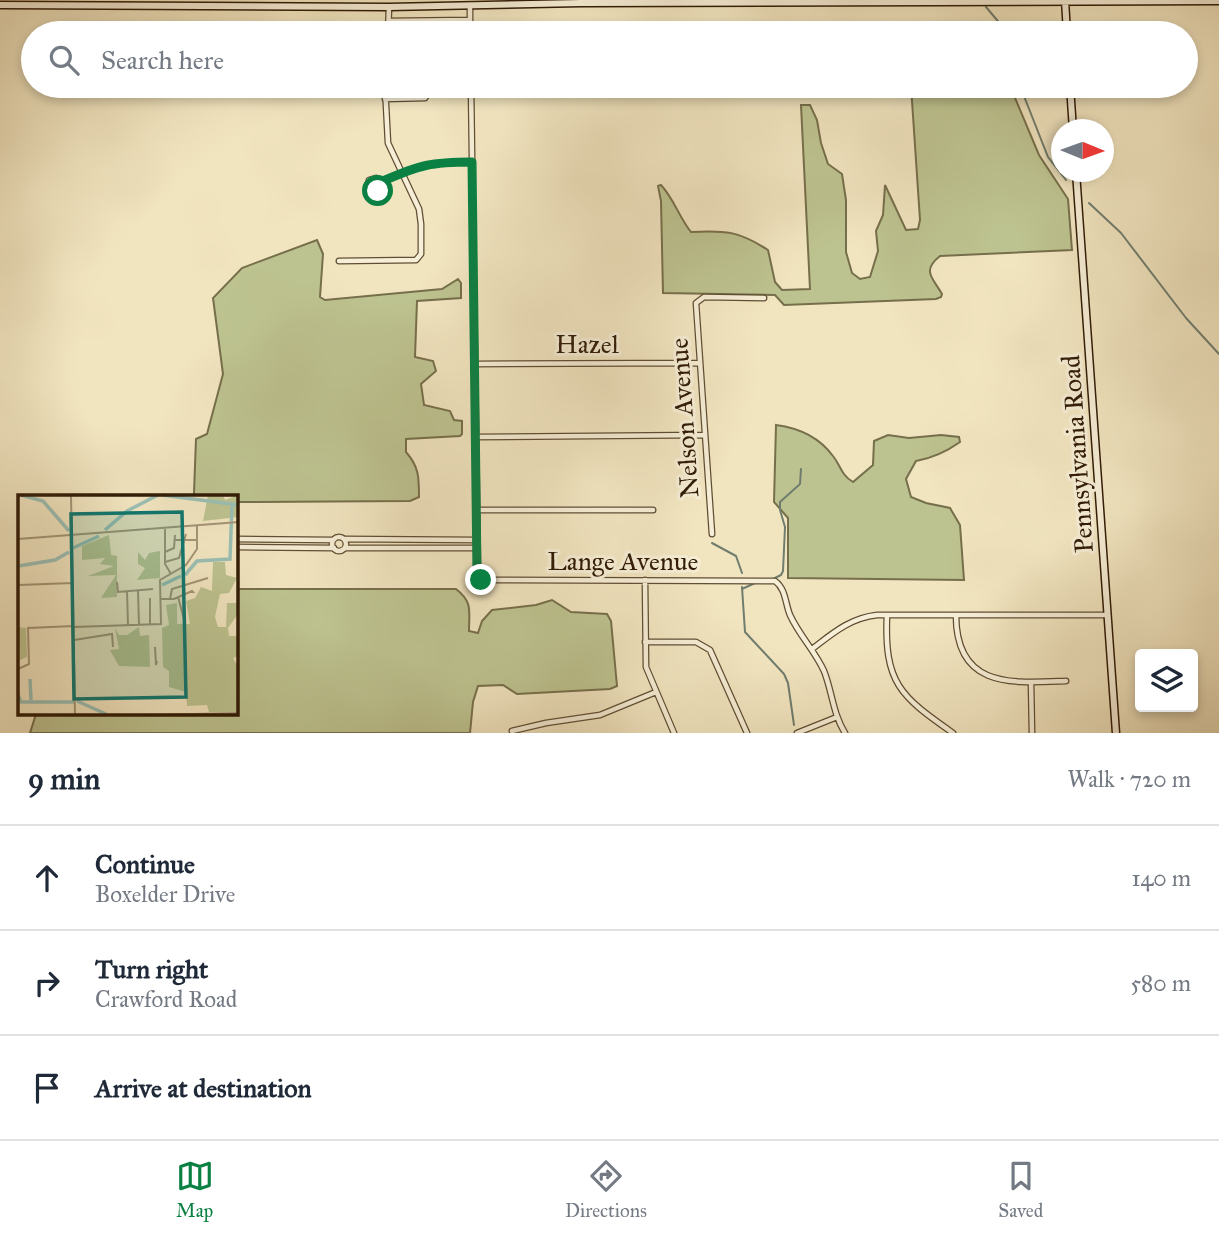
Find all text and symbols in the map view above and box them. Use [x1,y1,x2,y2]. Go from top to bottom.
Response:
search box [21,21,1198,98]
icon: search [45,41,83,79]
text: Search here [101,44,224,76]
north arrow [1051,119,1114,182]
route start [362,175,393,206]
street label: Hazel [555,328,619,360]
street label: Nelson Avenue [662,337,706,499]
street label: Pennsylvania Road [1054,354,1100,554]
inset map [18,495,238,716]
street label: Lange Avenue [548,545,699,577]
route end [465,564,496,595]
map controls [1135,649,1198,712]
button: layers [1135,649,1198,712]
text: 9 min [28,761,100,797]
text: Walk · 720 m [1067,765,1191,793]
text: Continue [95,848,195,880]
icon: ahead [28,859,66,897]
text: 140 m [1131,864,1191,892]
text: Boxelder Drive [95,880,235,908]
text: Turn right [95,953,208,985]
icon: right [28,964,66,1002]
text: 580 m [1130,969,1191,997]
text: Crawford Road [95,985,237,1013]
icon: arrive [28,1069,66,1107]
text: Arrive at destination [95,1072,312,1104]
tab: Map [176,1157,214,1222]
tab: Directions [565,1157,647,1222]
tab: Saved [998,1157,1043,1222]

